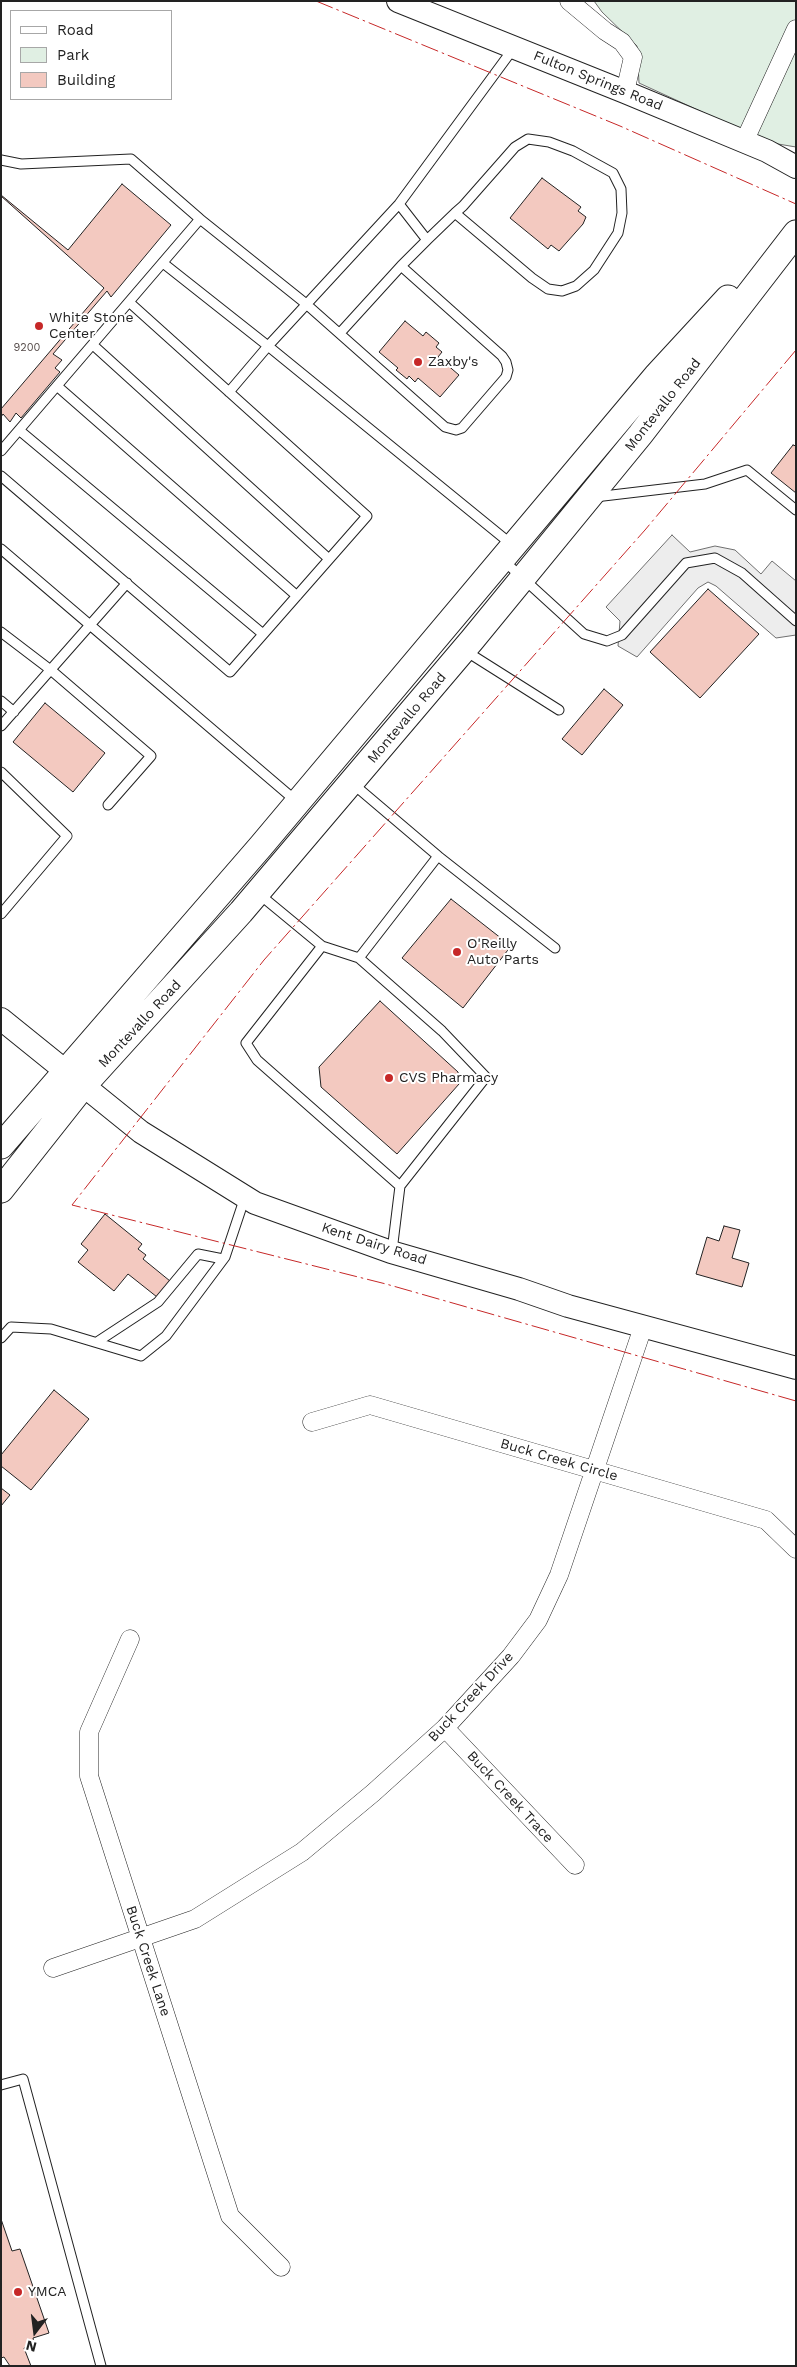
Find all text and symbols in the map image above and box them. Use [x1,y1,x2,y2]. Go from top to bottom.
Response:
legend [10,10,172,100]
text: Road [57,21,94,39]
text: Park [57,46,89,64]
street label: Fulton Springs Road [531,47,665,115]
text: Building [57,71,115,89]
place label: White Stone Center [49,310,134,342]
marker: White Stone Center [33,320,45,332]
house number: 9200 [14,341,40,355]
place label: Zaxby's [428,354,478,370]
street label: Montevallo Road [621,355,705,455]
marker: Zaxby's [412,356,424,368]
street label: Montevallo Road [364,669,450,767]
place label: O'Reilly Auto Parts [467,936,539,969]
marker: O'Reilly Auto Parts [451,946,463,958]
street label: Montevallo Road [95,977,185,1071]
place label: CVS Pharmacy [399,1070,498,1086]
marker: CVS Pharmacy [383,1072,395,1084]
street label: Kent Dairy Road [319,1219,429,1269]
street label: Buck Creek Circle [498,1435,620,1485]
street label: Buck Creek Drive [425,1648,517,1746]
street label: Buck Creek Trace [463,1748,557,1846]
street label: Buck Creek Lane [122,1904,174,2018]
place label: YMCA [28,2284,67,2300]
marker: YMCA [12,2286,24,2298]
north arrow [10,2307,60,2357]
text: N [24,2337,38,2356]

